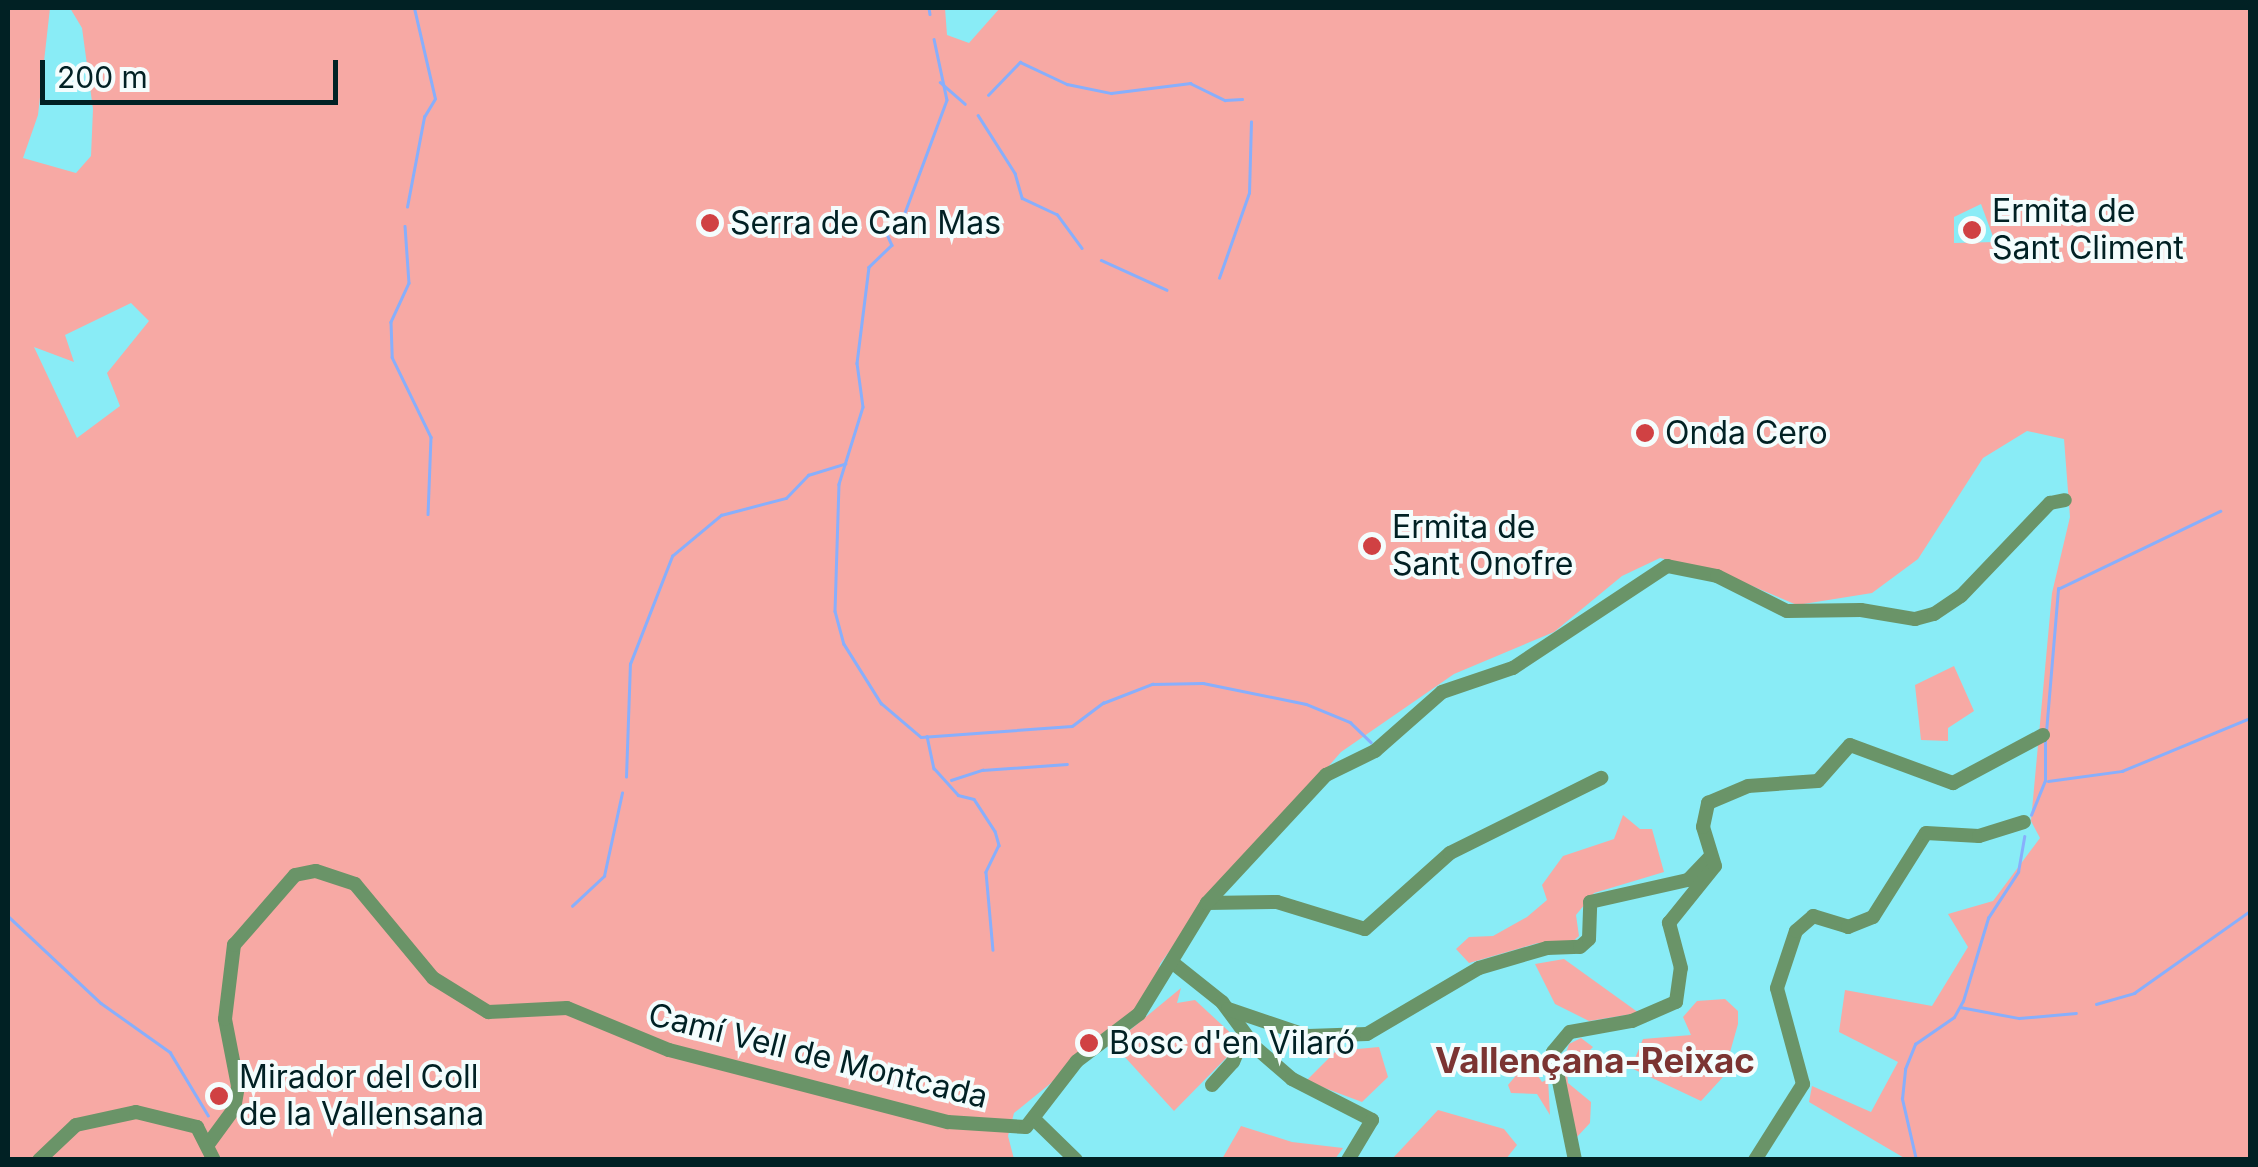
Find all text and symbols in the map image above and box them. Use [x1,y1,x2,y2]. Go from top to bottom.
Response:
scale bar [45,40,342,102]
text: 200 m [57,59,148,95]
place label: Ermita de Sant Climent [1992,193,2184,268]
place label: Serra de Can Mas [730,204,1001,242]
marker: Serra de Can Mas [699,212,721,234]
marker: Ermita de Sant Climent [1961,219,1983,241]
place label: Onda Cero [1665,414,1828,452]
marker: Onda Cero [1634,422,1656,444]
place label: Ermita de Sant Onofre [1392,509,1573,584]
marker: Ermita de Sant Onofre [1361,535,1383,557]
street label: Camí Vell de Montcada [644,995,992,1117]
place label: Bosc d'en Vilaró [1109,1024,1355,1062]
marker: Bosc d'en Vilaró [1078,1032,1100,1054]
district label: Vallençana-Reixac [1435,1039,1755,1081]
place label: Mirador del Coll de la Vallensana [239,1059,484,1134]
marker: Mirador del Coll de la Vallensana [208,1085,230,1107]

